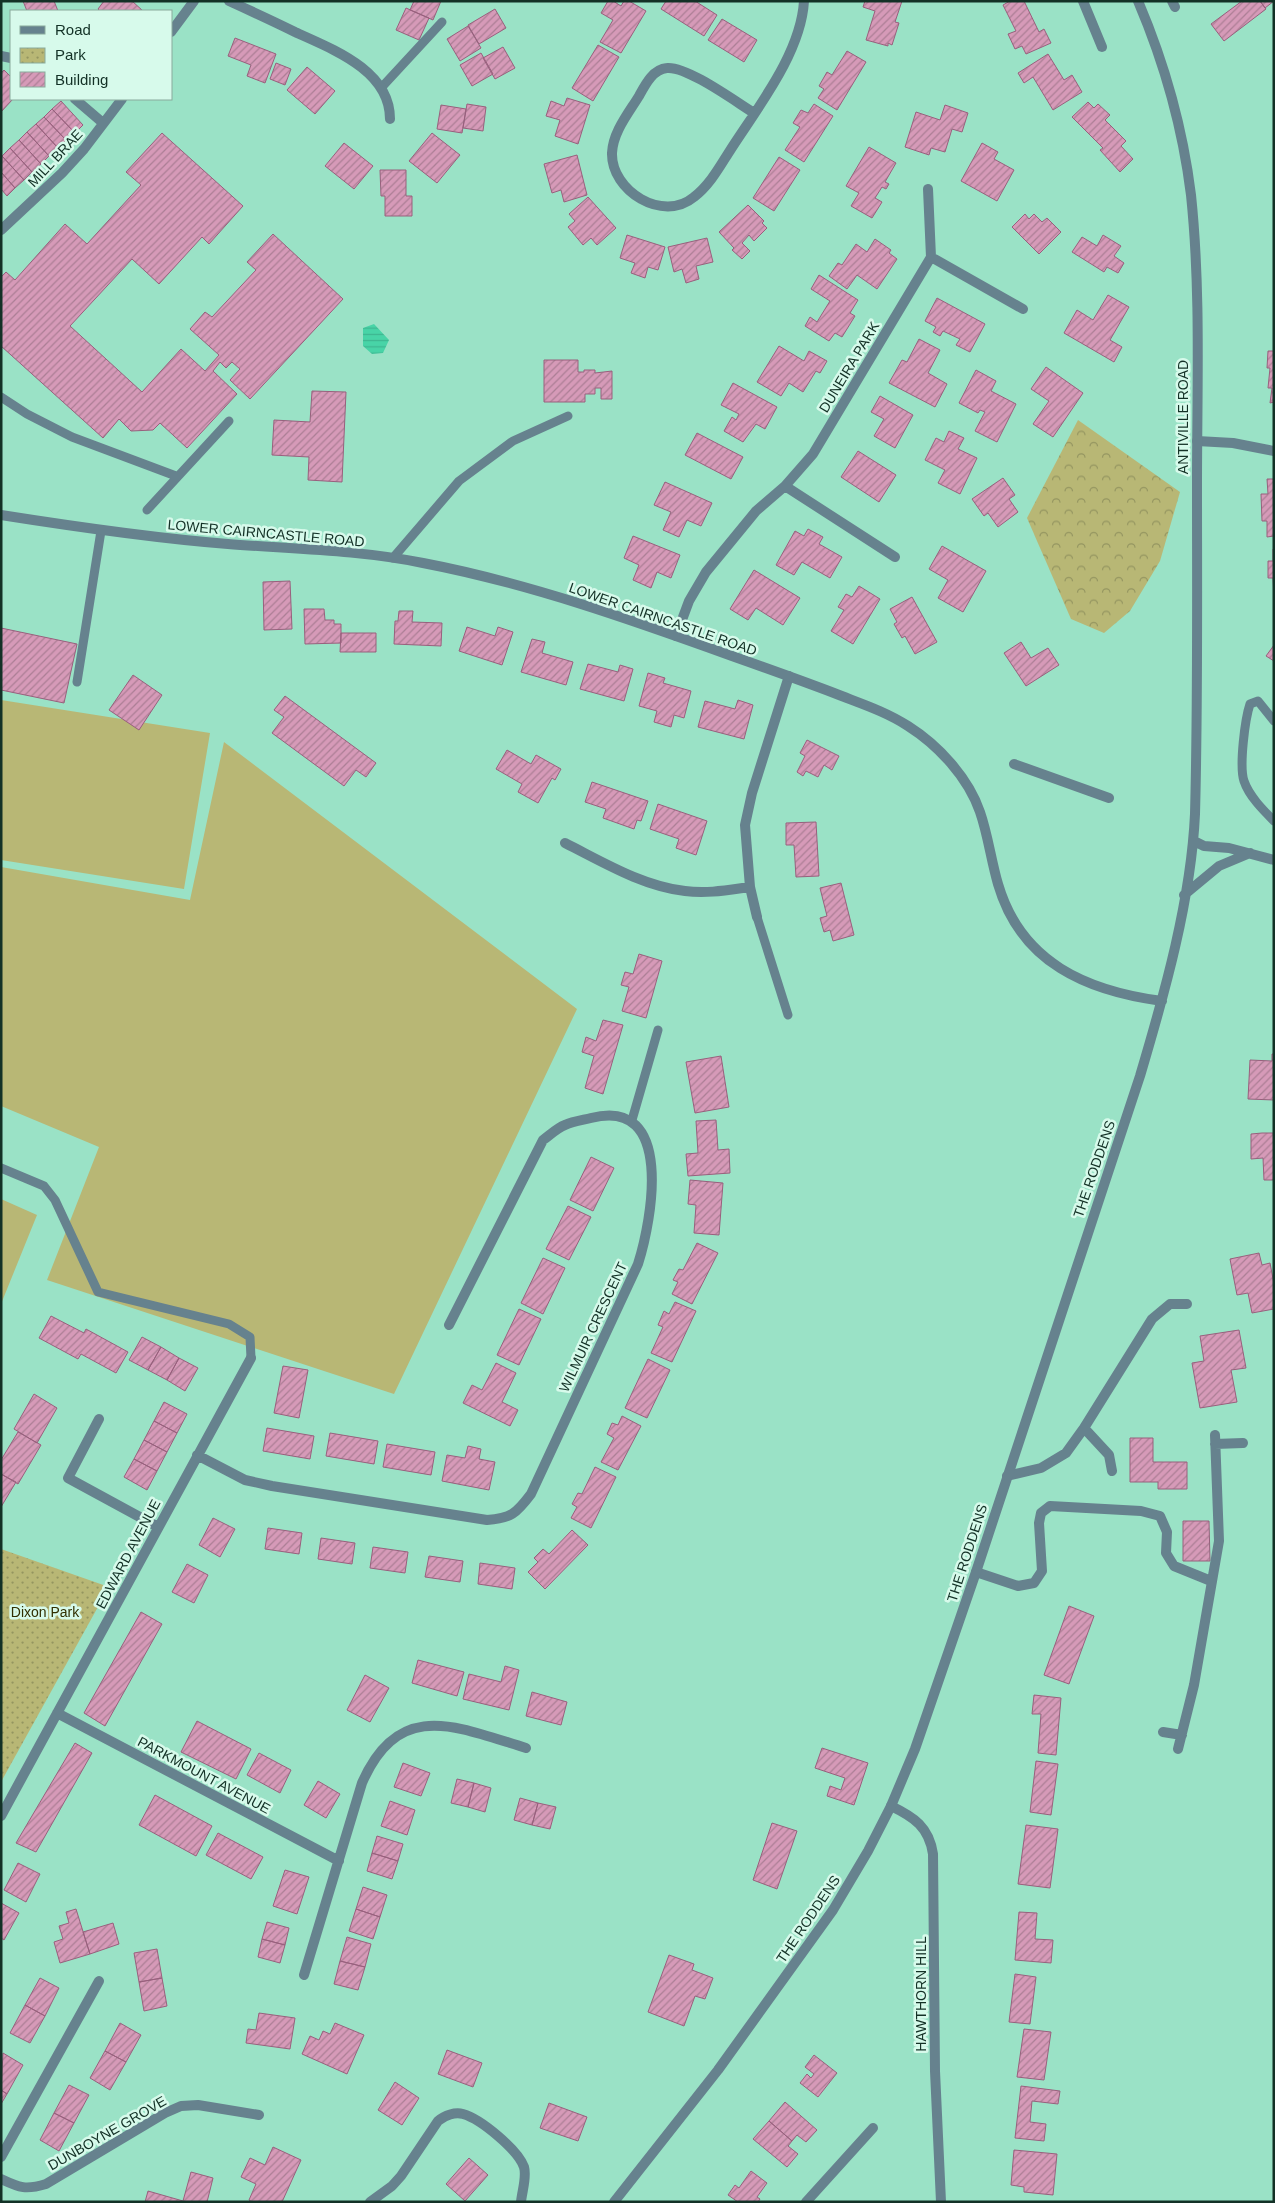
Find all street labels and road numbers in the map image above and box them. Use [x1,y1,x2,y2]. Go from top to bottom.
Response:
street label: MILL BRAE [24,126,86,190]
street label: DUNEIRA PARK [816,318,883,415]
street label: ANTIVILLE ROAD [1175,360,1191,474]
street label: LOWER CAIRNCASTLE ROAD [167,516,365,550]
street label: LOWER CAIRNCASTLE ROAD [567,579,759,659]
street label: THE RODDENS [1070,1118,1118,1220]
street label: WILMUIR CRESCENT [556,1259,630,1395]
street label: EDWARD AVENUE [92,1497,164,1611]
street label: THE RODDENS [944,1502,990,1604]
street label: PARKMOUNT AVENUE [135,1733,273,1817]
street label: THE RODDENS [773,1872,843,1966]
street label: HAWTHORN HILL [913,1936,929,2052]
street label: DUNBOYNE GROVE [45,2093,169,2173]

